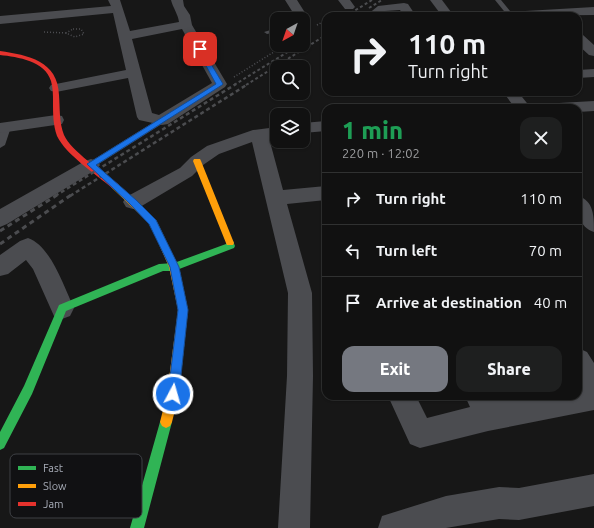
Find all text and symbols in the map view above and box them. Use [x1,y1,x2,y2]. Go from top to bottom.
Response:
north arrow [270,12,310,52]
map controls [270,12,310,148]
icon: right [342,28,394,80]
text: 110 m [408,28,486,59]
pin [183,32,217,66]
icon: arrive [189,38,211,60]
button: search [270,60,310,100]
text: Turn right [408,61,488,81]
button: layers [270,108,310,148]
text: 1 min [342,117,403,144]
button: close [520,117,562,159]
text: 220 m · 12:02 [342,146,420,160]
icon: right [342,188,364,210]
text: Turn right [376,190,446,207]
text: 110 m [520,190,562,207]
icon: left [342,240,364,262]
text: Turn left [376,242,437,259]
text: 70 m [529,242,562,259]
icon: arrive [342,292,364,314]
text: Arrive at destination [376,294,522,311]
text: 40 m [534,294,567,311]
button: Exit [342,346,448,392]
button: Share [456,346,562,392]
position arrow [152,373,194,415]
legend [10,454,142,518]
text: Fast [43,462,64,474]
text: Slow [43,480,67,492]
text: Jam [43,498,64,510]

